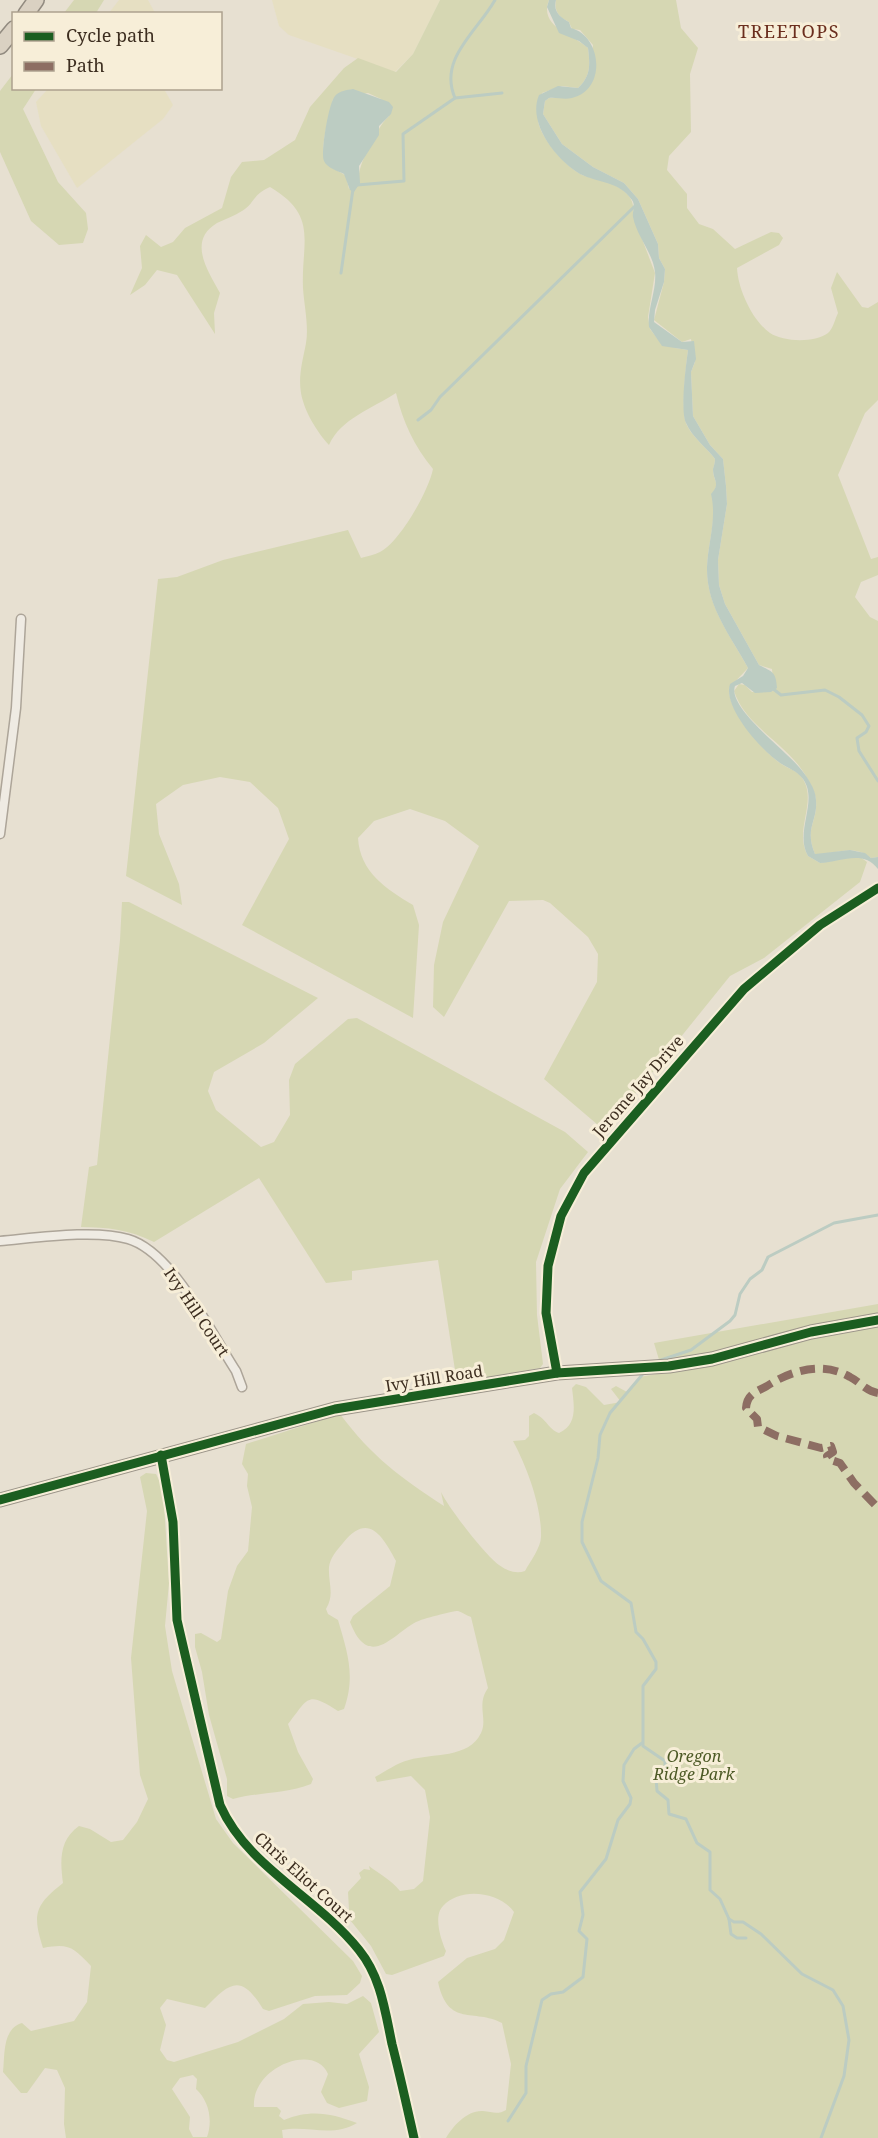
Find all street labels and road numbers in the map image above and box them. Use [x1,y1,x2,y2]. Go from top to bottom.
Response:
street label: Jerome Jay Drive [587,1030,688,1142]
street label: Ivy Hill Court [159,1263,235,1361]
street label: Ivy Hill Road [383,1359,485,1397]
street label: Chris Eliot Court [250,1827,358,1927]

